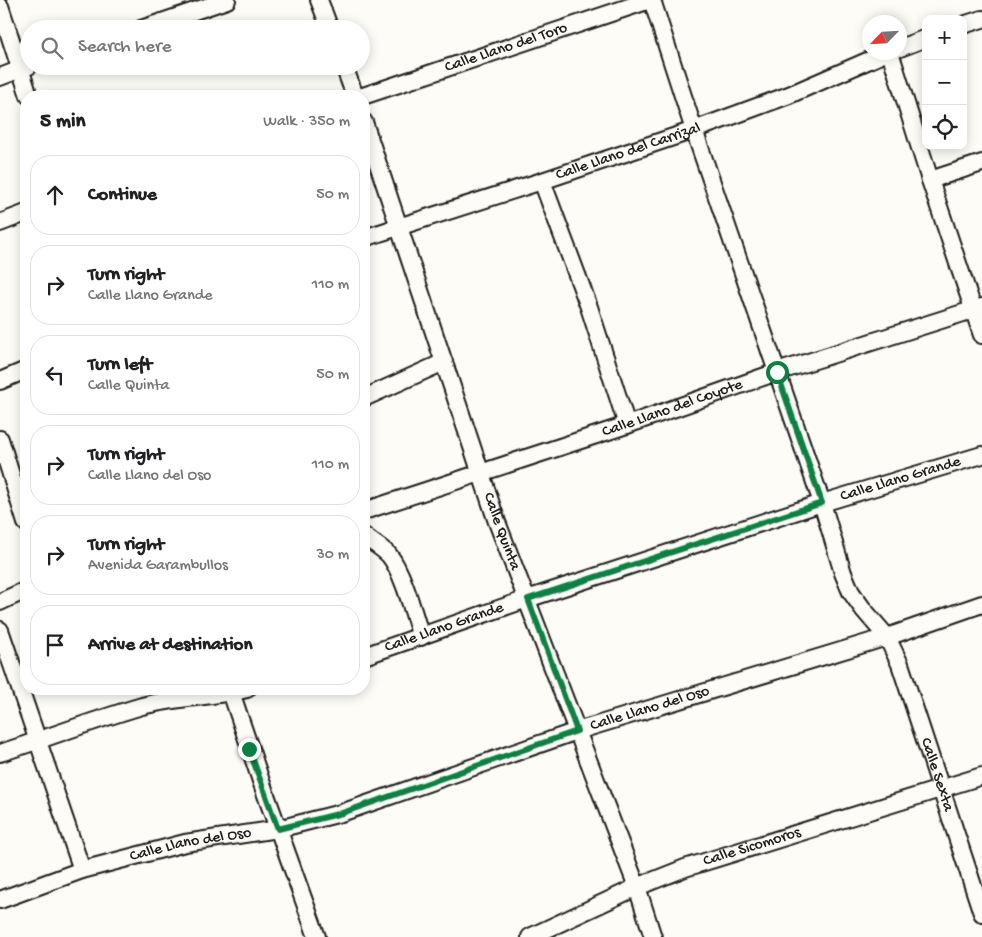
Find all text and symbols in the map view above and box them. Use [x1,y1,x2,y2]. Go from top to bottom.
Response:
north arrow [862,15,907,60]
map controls [922,15,967,150]
button: + [922,15,967,60]
street label: Calle Llano del Toro [442,19,570,77]
search box [20,20,370,75]
icon: search [38,34,66,62]
text: Search here [78,36,172,59]
button: − [922,60,967,105]
button: locate [922,105,967,150]
text: 5 min [40,110,85,135]
text: Walk · 350 m [263,113,350,132]
street label: Calle Llano del Carrizal [554,119,703,185]
icon: ahead [41,181,69,209]
text: Continue [88,184,157,207]
text: 50 m [316,186,349,205]
text: Turn right [88,264,164,287]
icon: right [41,271,69,299]
text: 110 m [312,276,349,295]
text: Calle Llano Grande [88,287,212,306]
text: Turn left [88,354,152,377]
icon: left [41,361,69,389]
route start [766,361,789,384]
text: 50 m [316,366,349,385]
street label: Calle Llano del Coyote [600,375,746,442]
text: Calle Quinta [88,377,169,396]
text: Turn right [88,444,164,467]
icon: right [41,451,69,479]
street label: Calle Llano Grande [838,452,964,506]
text: 110 m [312,456,349,475]
text: Calle Llano del Oso [88,467,211,486]
street label: Calle Quinta [478,490,525,574]
text: Turn right [88,534,164,557]
icon: right [41,541,69,569]
text: 30 m [316,546,349,565]
text: Avenida Garambullos [88,557,228,576]
street label: Calle Llano Grande [382,598,507,657]
icon: arrive [41,631,69,659]
text: Arrive at destination [88,634,252,657]
street label: Calle Llano del Oso [588,682,712,736]
street label: Calle Sexta [916,736,958,815]
route end [238,738,261,761]
street label: Calle Sicomoros [701,823,804,871]
street label: Calle Llano del Oso [128,824,253,867]

